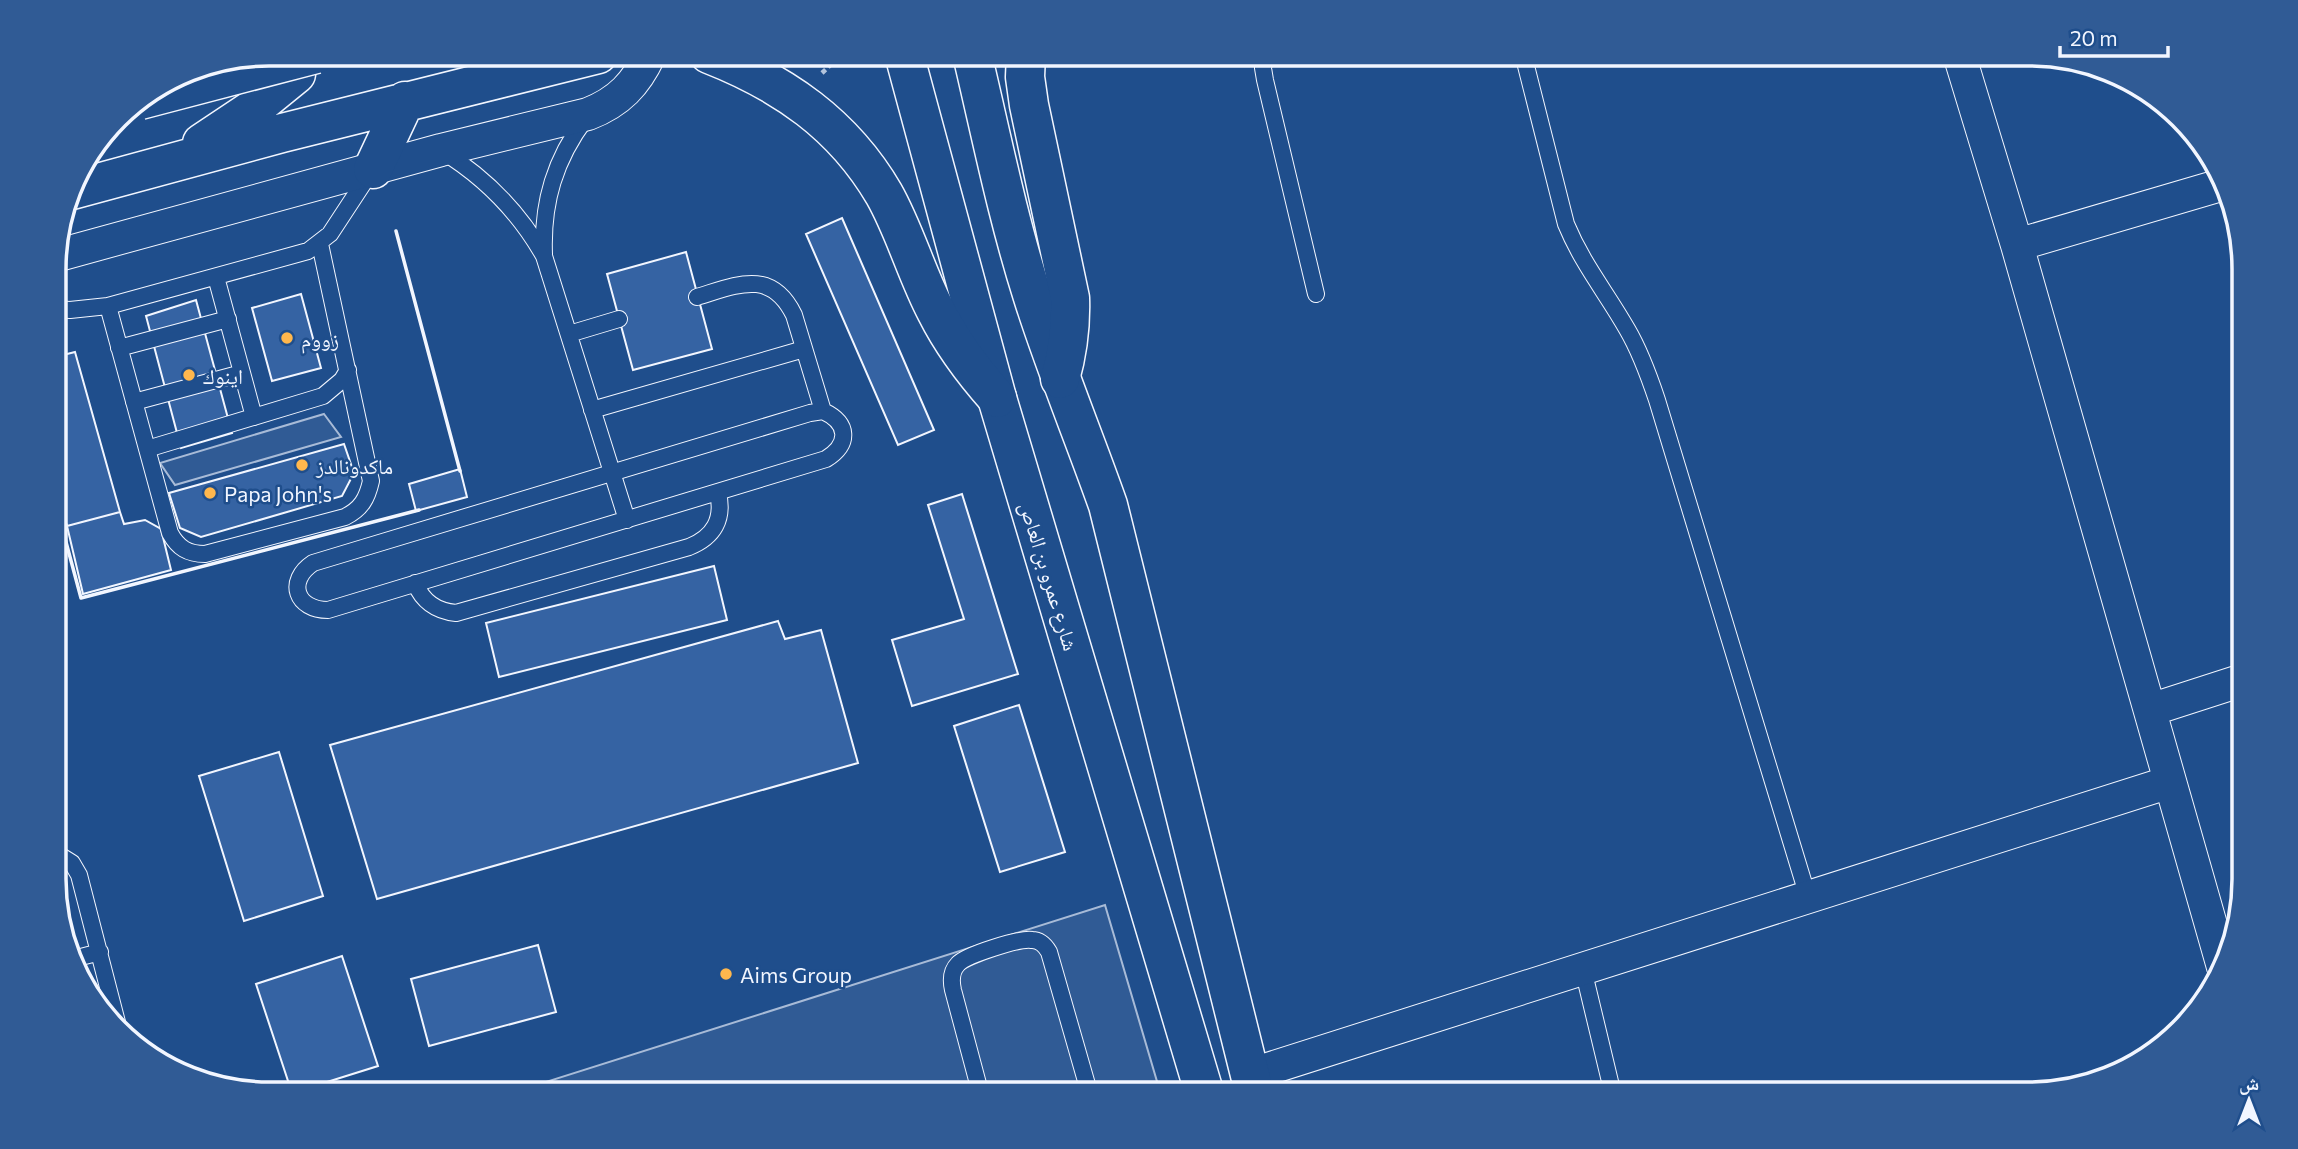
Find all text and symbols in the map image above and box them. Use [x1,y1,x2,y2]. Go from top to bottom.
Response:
scale bar [2060,14,2168,58]
text: 20 m [2070,25,2118,50]
place label: زووم [301,326,339,354]
marker: زووم [279,330,295,346]
place label: اينوك [203,363,243,388]
marker: اينوك [181,367,197,383]
place label: ماكدونالدز [315,453,393,478]
marker: ماكدونالدز [294,457,310,473]
place label: Papa John's [224,481,332,506]
marker: Papa John's [202,485,218,501]
street label: شارع عمرو بن العاص [1014,499,1084,654]
place label: Aims Group [740,962,852,987]
marker: Aims Group [718,966,734,982]
north arrow [2214,1065,2284,1135]
text: ش [2239,1071,2259,1095]

